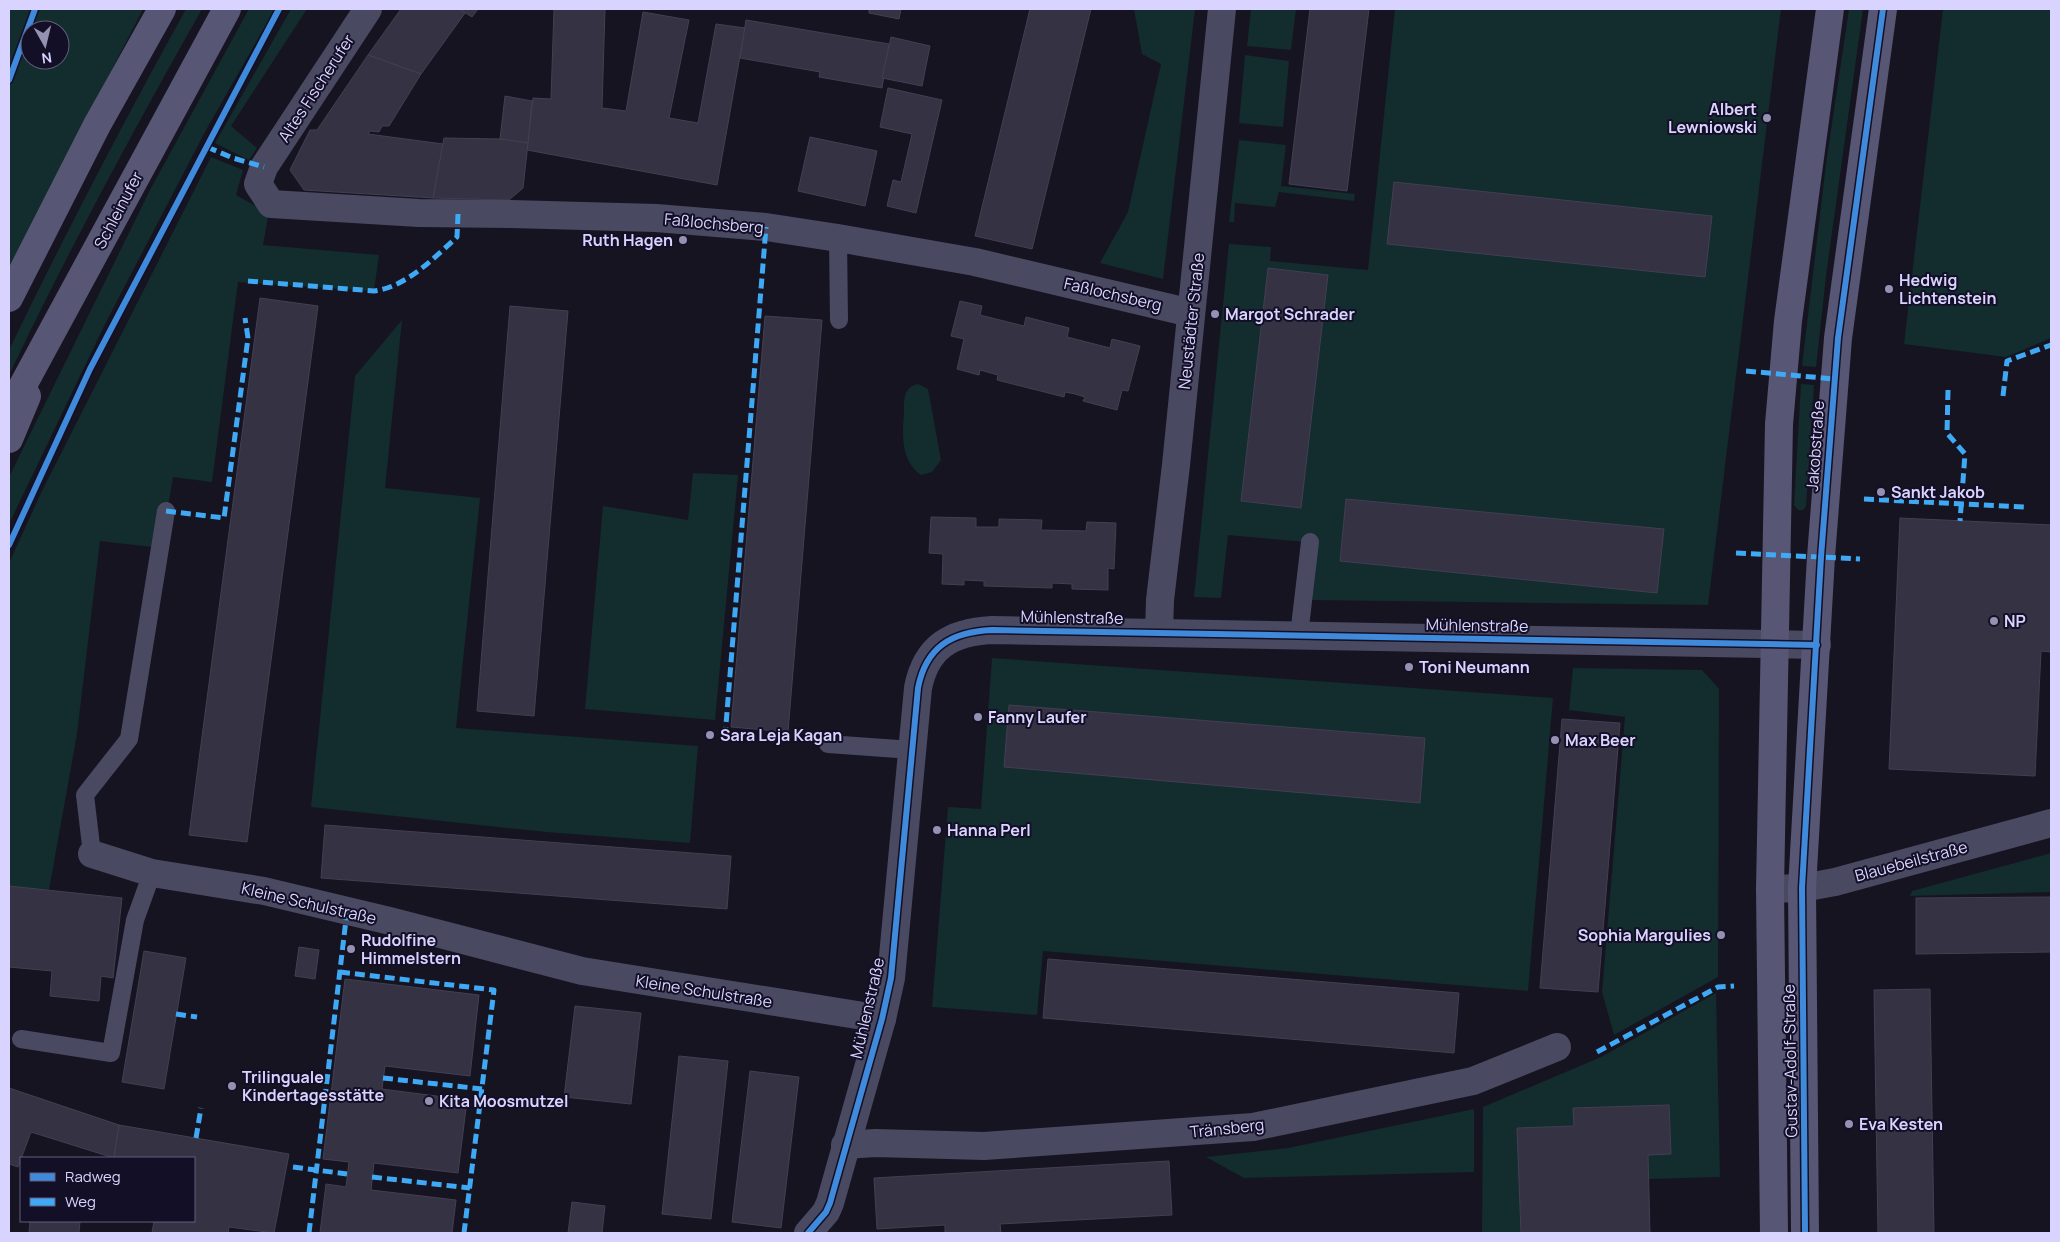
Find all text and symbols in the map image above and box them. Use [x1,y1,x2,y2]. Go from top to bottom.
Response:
north arrow [20,20,70,70]
street label: Altes Fischerufer [273,30,359,146]
text: N [41,48,53,68]
place label: Albert Lewniowski [1668,98,1757,138]
marker: Albert Lewniowski [1761,112,1773,124]
street label: Schleinufer [88,167,148,252]
street label: Faßlochsberg [663,208,765,238]
place label: Ruth Hagen [582,229,673,251]
marker: Ruth Hagen [677,234,689,246]
street label: Neustädter Straße [1173,252,1209,390]
place label: Hedwig Lichtenstein [1899,269,1996,309]
street label: Faßlochsberg [1062,272,1164,316]
marker: Hedwig Lichtenstein [1883,283,1895,295]
place label: Margot Schrader [1225,303,1355,325]
marker: Margot Schrader [1209,308,1221,320]
street label: Jakobstraße [1801,400,1829,492]
place label: Sankt Jakob [1891,481,1985,503]
marker: Sankt Jakob [1875,486,1887,498]
street label: Mühlenstraße [1020,605,1124,629]
place label: NP [2004,610,2026,632]
street label: Mühlenstraße [1425,613,1529,637]
marker: NP [1988,615,2000,627]
place label: Toni Neumann [1419,656,1530,678]
marker: Toni Neumann [1403,661,1415,673]
place label: Fanny Laufer [988,706,1087,728]
marker: Fanny Laufer [972,711,984,723]
place label: Sara Leja Kagan [720,724,842,746]
marker: Sara Leja Kagan [704,729,716,741]
place label: Max Beer [1565,729,1636,751]
marker: Max Beer [1549,734,1561,746]
place label: Hanna Perl [947,819,1031,841]
marker: Hanna Perl [931,824,943,836]
street label: Blauebeilstraße [1852,835,1970,887]
street label: Kleine Schulstraße [239,877,379,929]
place label: Sophia Margulies [1578,924,1711,946]
place label: Rudolfine Himmelstern [361,929,461,969]
marker: Sophia Margulies [1715,929,1727,941]
marker: Rudolfine Himmelstern [345,943,357,955]
street label: Mühlenstraße [845,955,889,1061]
street label: Kleine Schulstraße [634,969,774,1013]
street label: Gustav-Adolf-Straße [1778,984,1802,1138]
place label: Trilinguale Kindertagesstätte [242,1066,385,1106]
marker: Trilinguale Kindertagesstätte [226,1080,238,1092]
place label: Kita Moosmutzel [439,1090,568,1112]
marker: Kita Moosmutzel [423,1095,435,1107]
street label: Tränsberg [1189,1113,1265,1143]
place label: Eva Kesten [1859,1113,1943,1135]
marker: Eva Kesten [1843,1118,1855,1130]
legend [20,1157,195,1222]
text: Radweg [65,1166,121,1187]
text: Weg [65,1191,96,1212]

